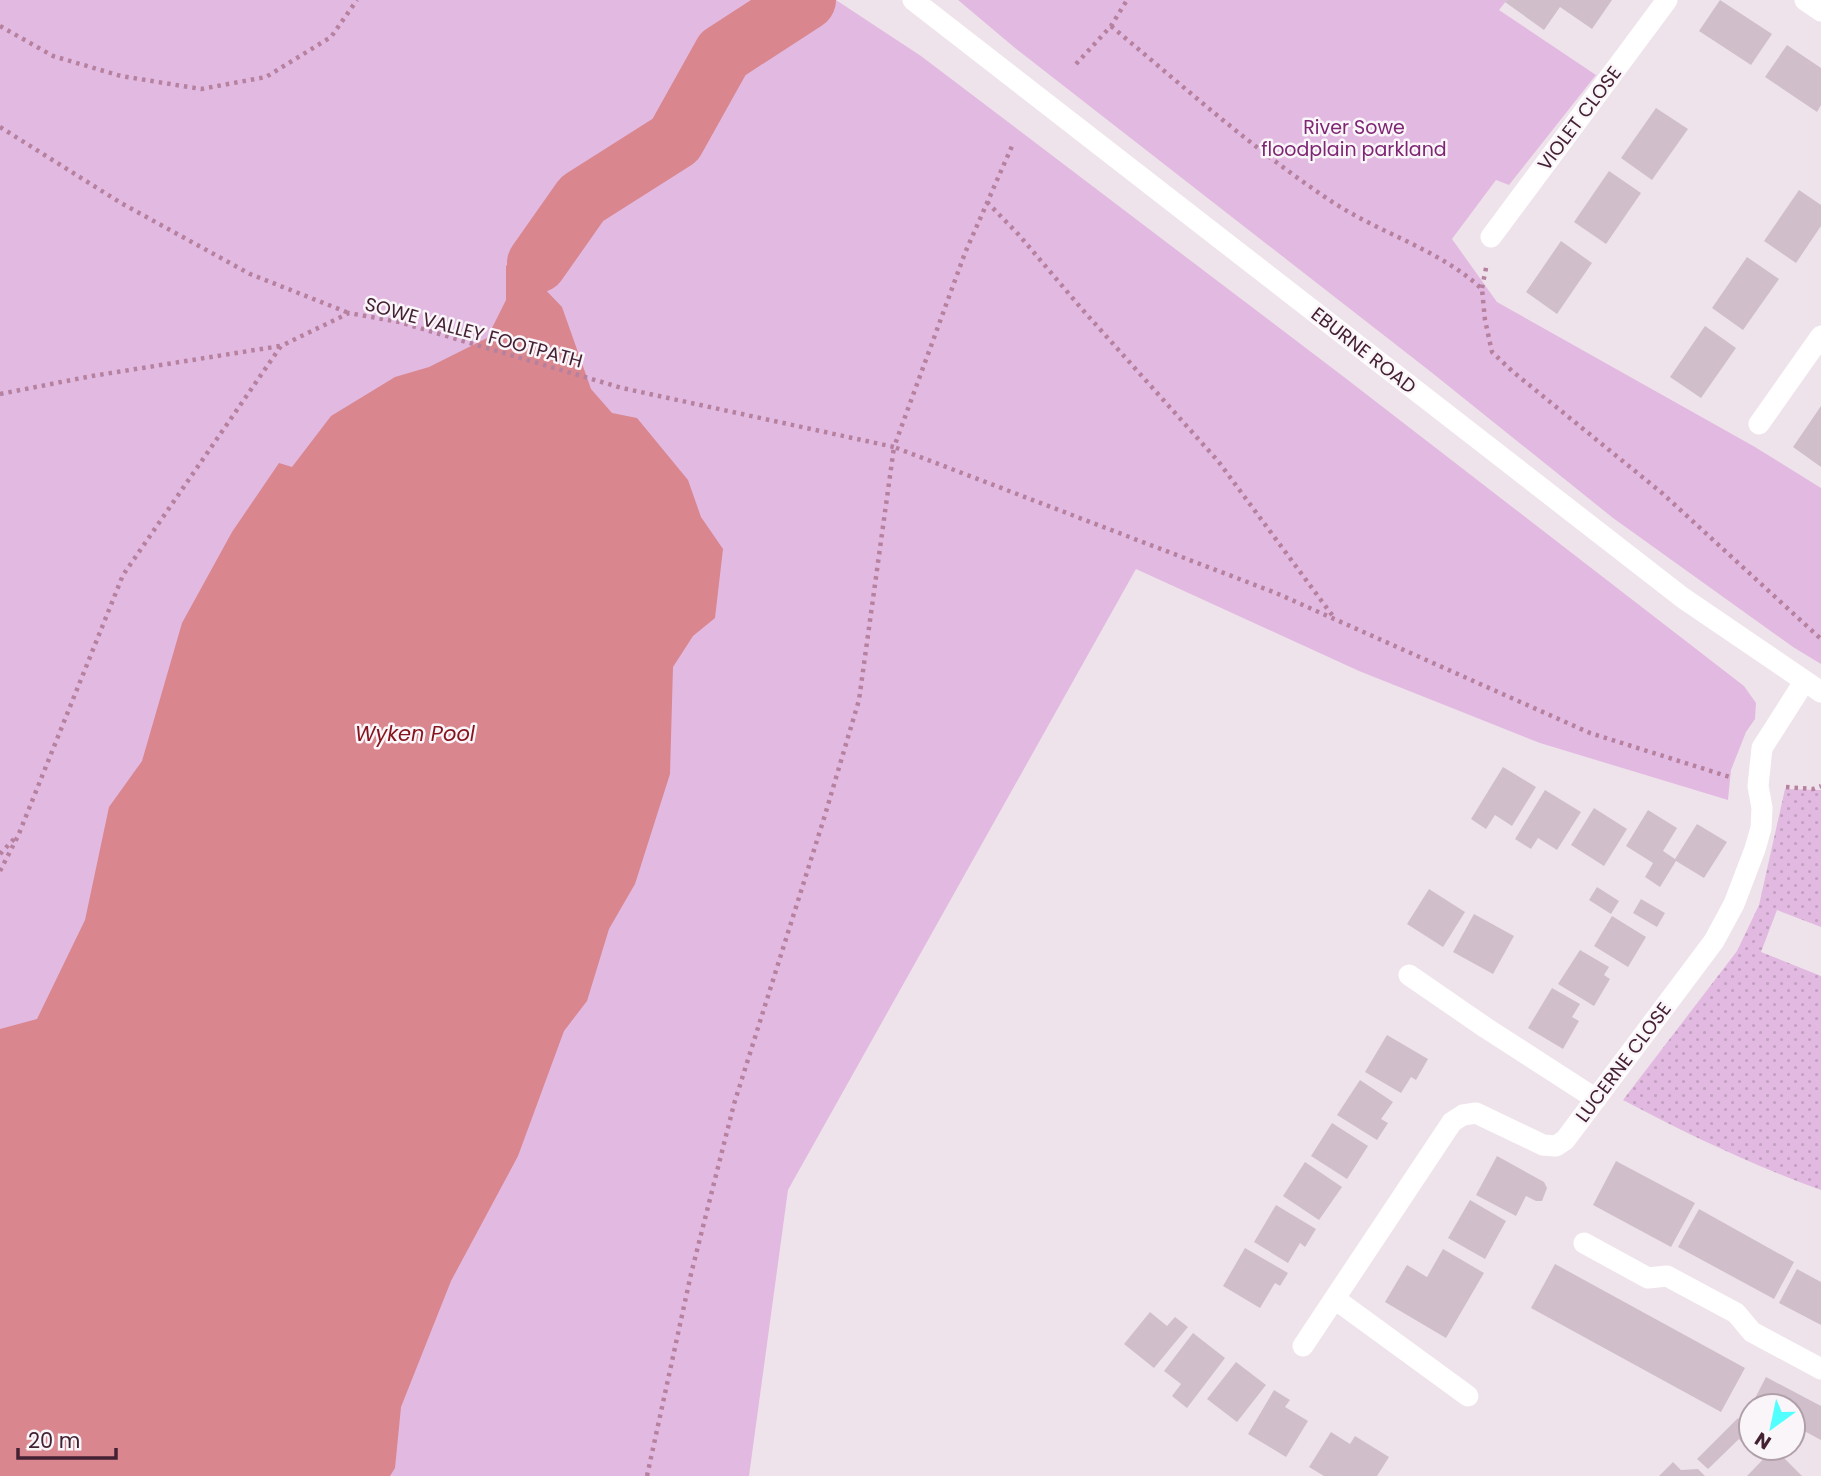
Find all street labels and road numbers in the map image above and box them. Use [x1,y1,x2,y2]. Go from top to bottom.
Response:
street label: VIOLET CLOSE [1531,60,1628,176]
street label: SOWE VALLEY FOOTPATH [362,290,586,375]
street label: EBURNE ROAD [1305,301,1422,400]
street label: LUCERNE CLOSE [1569,997,1677,1128]

